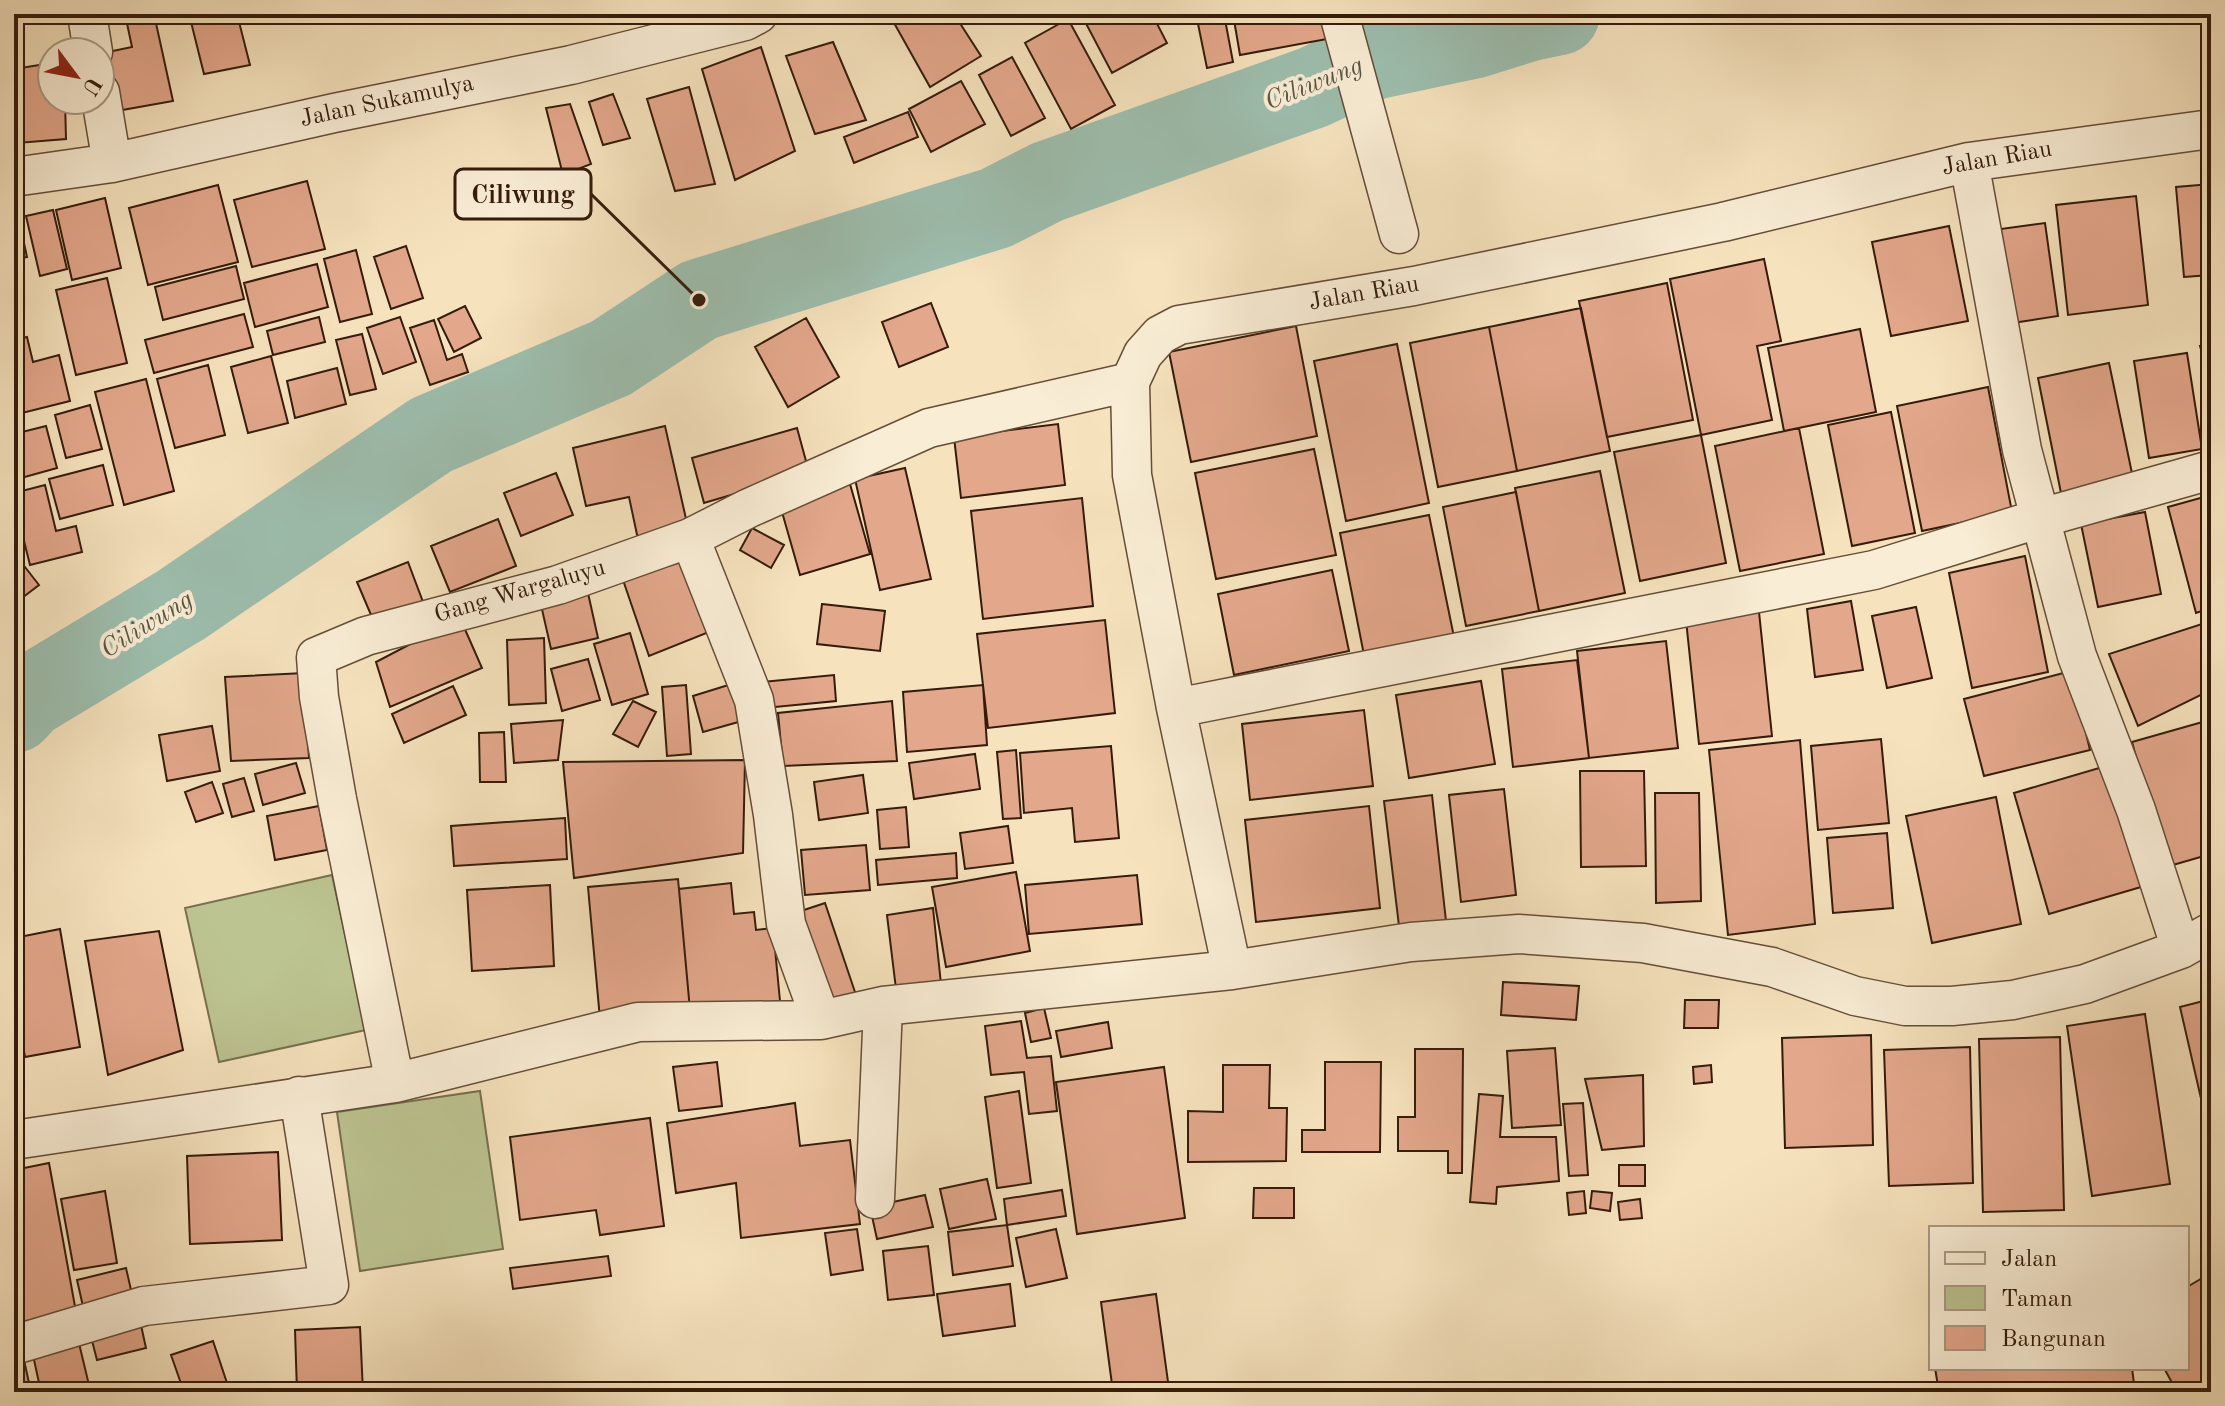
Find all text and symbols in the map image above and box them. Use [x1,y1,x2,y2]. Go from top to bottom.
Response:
north arrow [36,36,116,116]
water label: Ciliwung [1261,53,1367,115]
text: U [77,72,105,99]
street label: Jalan Sukamulya [298,72,476,132]
street label: Jalan Riau [1940,137,2054,180]
callout: Ciliwung [455,169,591,219]
text: Ciliwung [471,183,576,209]
street label: Jalan Riau [1307,272,1421,315]
street label: Gang Wargaluyu [432,556,608,628]
water label: Ciliwung [96,587,198,663]
legend [1929,1226,2189,1370]
text: Jalan [2001,1248,2057,1272]
text: Taman [2001,1288,2073,1312]
text: Bangunan [2001,1328,2106,1352]

